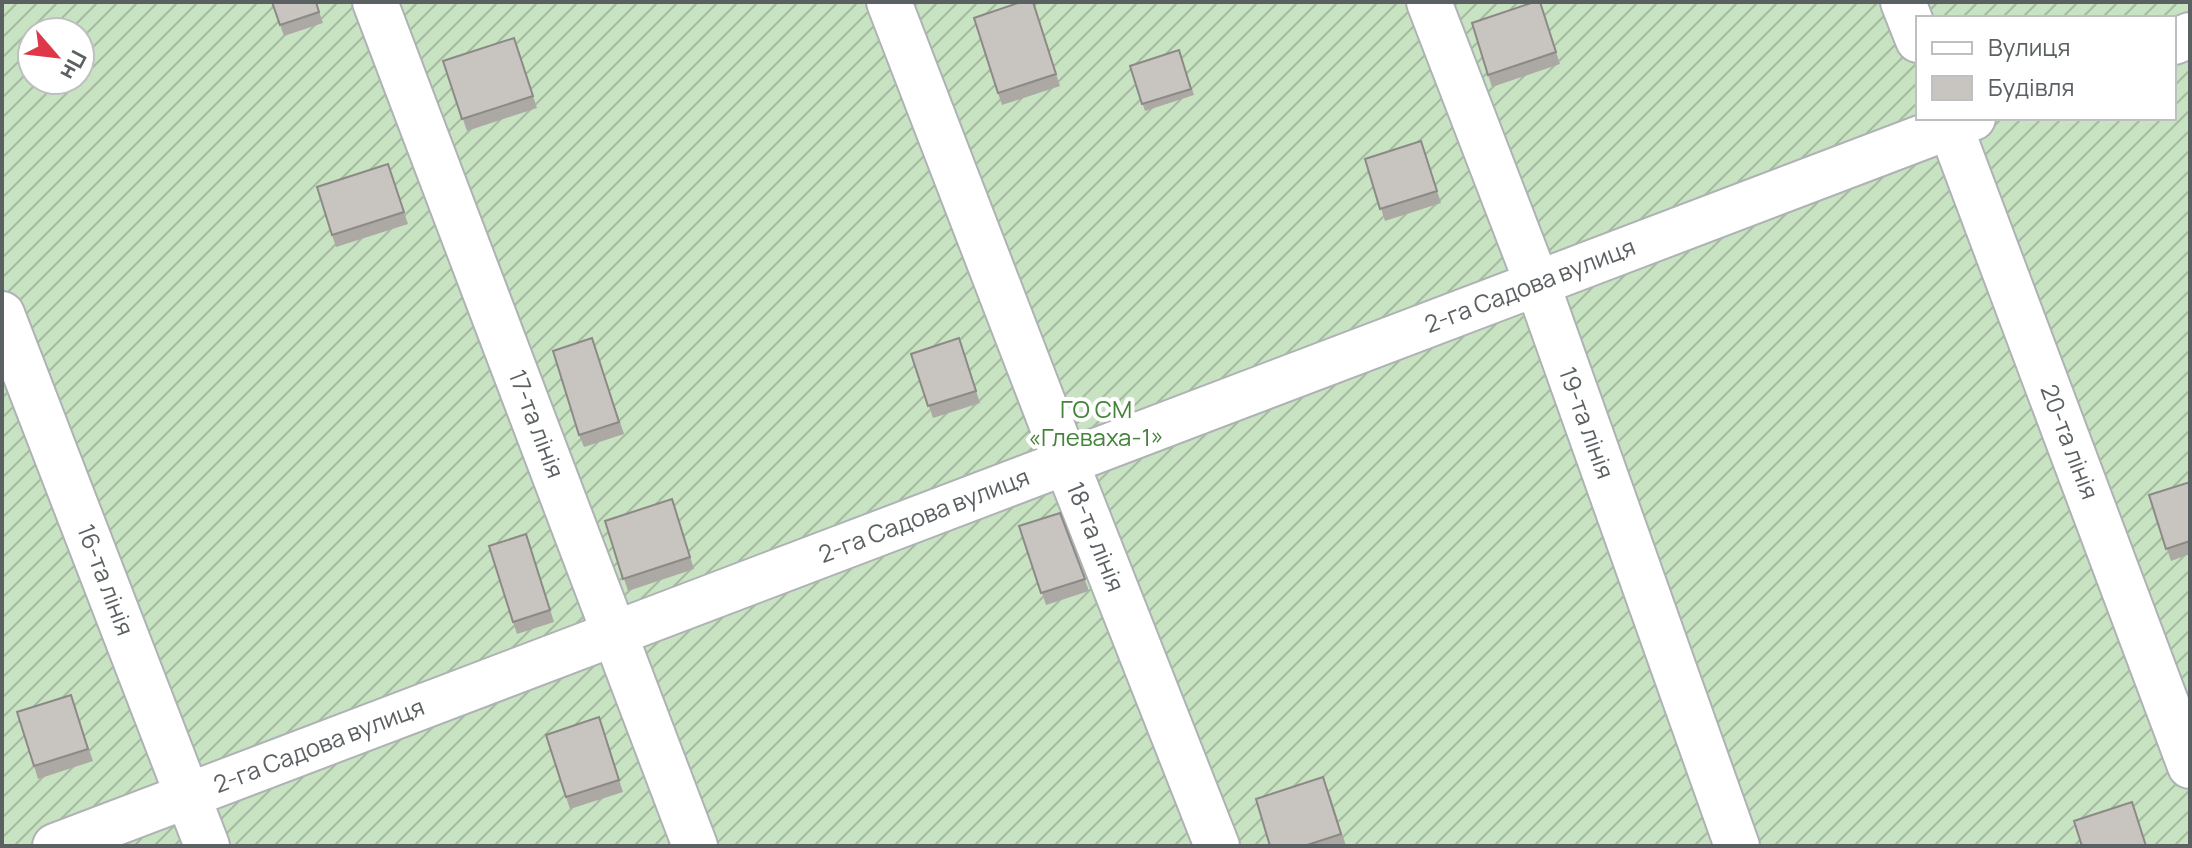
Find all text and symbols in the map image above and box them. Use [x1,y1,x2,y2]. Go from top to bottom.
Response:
north arrow [16,16,96,96]
legend [1916,16,2176,120]
text: Вулиця [1988,30,2070,63]
text: Пн [53,45,94,86]
text: Будівля [1988,70,2075,103]
street label: 2-га Садова вулиця [1419,229,1640,340]
street label: 19-та лінія [1552,362,1623,483]
street label: 17-та лінія [502,365,573,482]
street label: 20-та лінія [2033,379,2107,504]
park label: ГО СМ «Глеваха-1» [1028,392,1164,453]
street label: 2-га Садова вулиця [813,459,1034,570]
street label: 18-та лінія [1059,477,1133,596]
street label: 16-та лінія [70,519,143,640]
street label: 2-га Садова вулиця [208,689,429,800]

